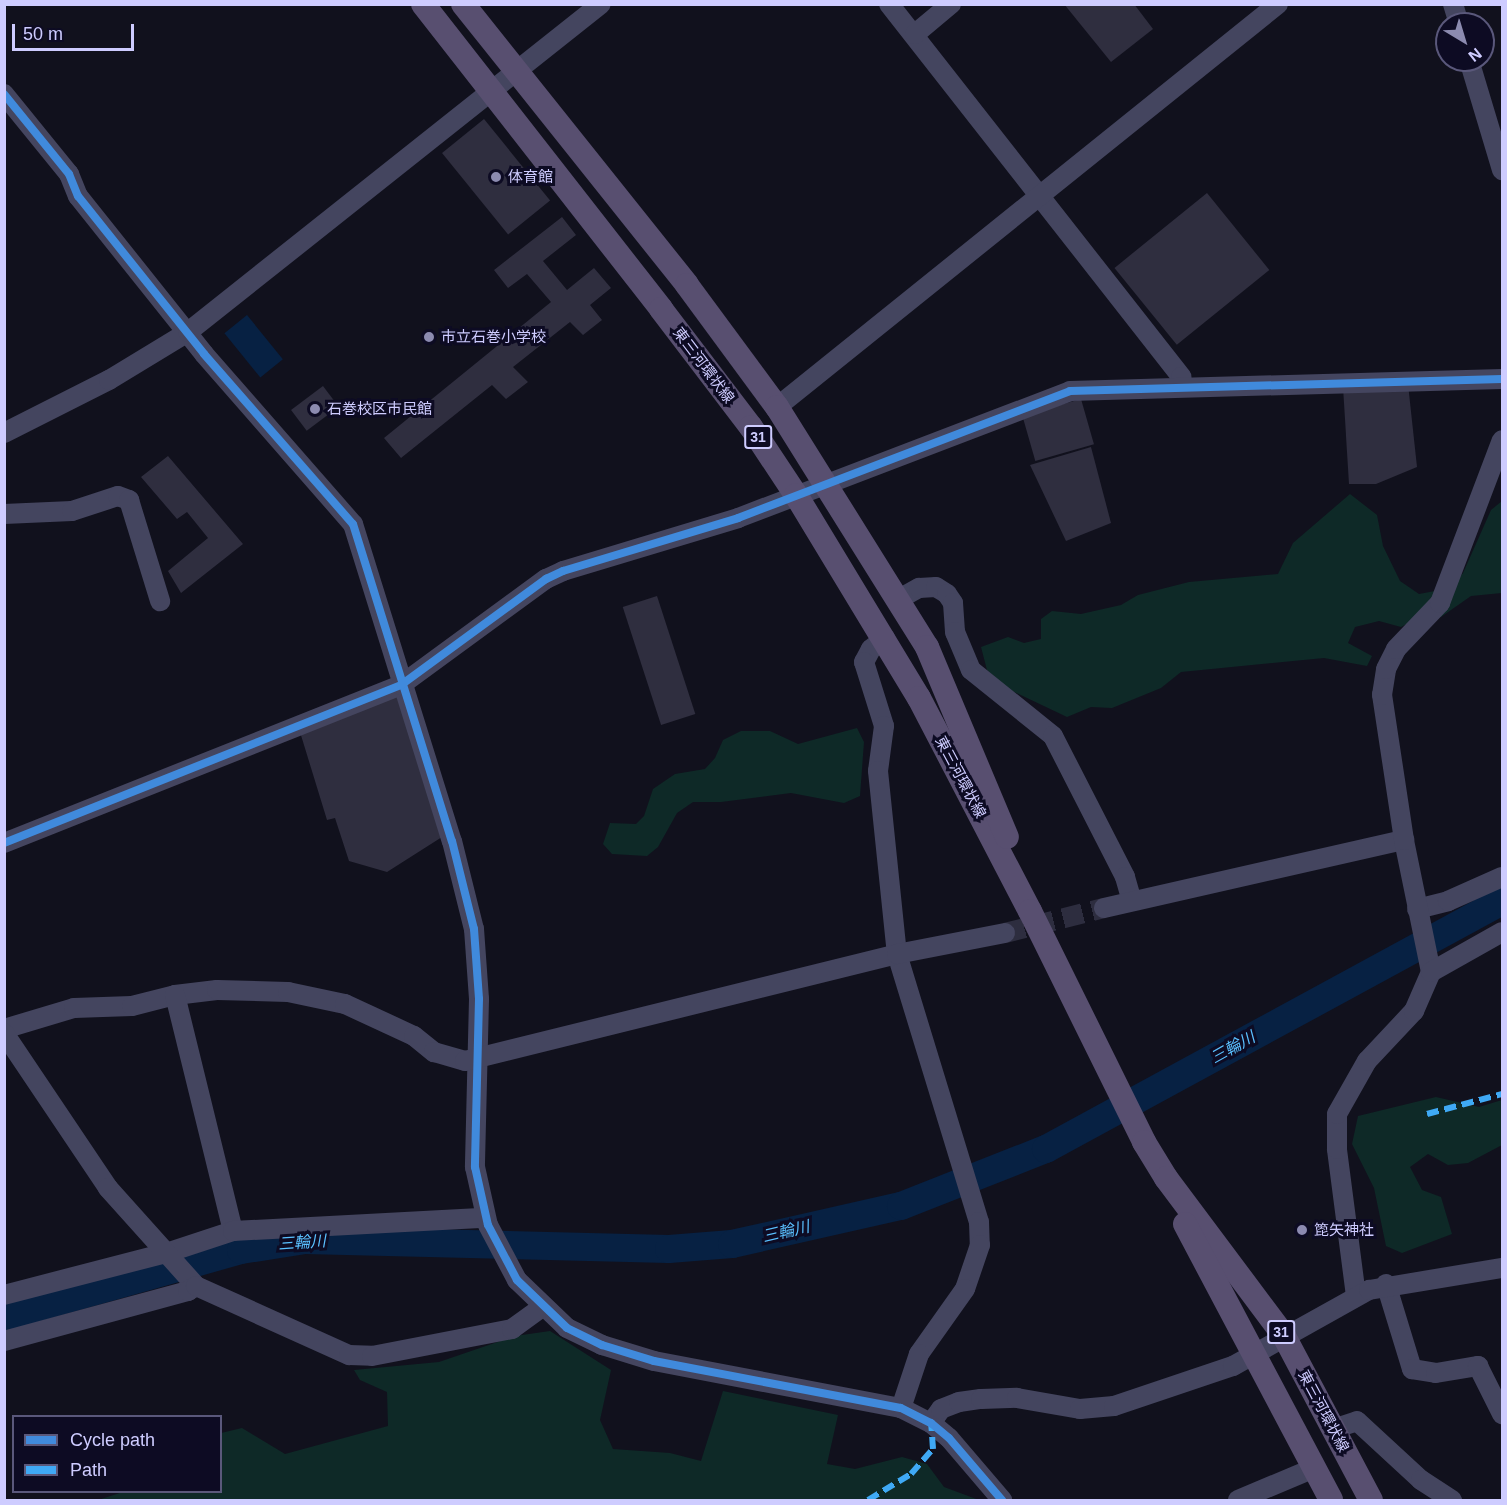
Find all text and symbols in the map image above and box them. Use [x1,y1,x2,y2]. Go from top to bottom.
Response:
scale bar [15,12,136,50]
north arrow [1435,12,1495,72]
text: 50 m [23,24,63,44]
text: N [1465,45,1485,65]
place label: 体育館 [508,168,553,186]
marker: 体育館 [489,170,503,184]
street label: 東三河環状線 [670,324,738,406]
place label: 市立石巻小学校 [441,328,546,346]
marker: 市立石巻小学校 [422,330,436,344]
place label: 石巻校区市民館 [327,400,432,418]
marker: 石巻校区市民館 [308,402,322,416]
road number: 31 [743,426,773,448]
street label: 東三河環状線 [932,733,990,821]
water label: 三輪川 [1207,1028,1259,1068]
water label: 三輪川 [760,1217,812,1247]
place label: 箆矢神社 [1314,1221,1374,1239]
marker: 箆矢神社 [1295,1223,1309,1237]
water label: 三輪川 [277,1232,327,1254]
road number: 31 [1266,1321,1296,1343]
street label: 東三河環状線 [1295,1367,1353,1455]
legend [12,1415,222,1493]
text: Cycle path [70,1430,155,1450]
text: Path [70,1460,107,1480]

